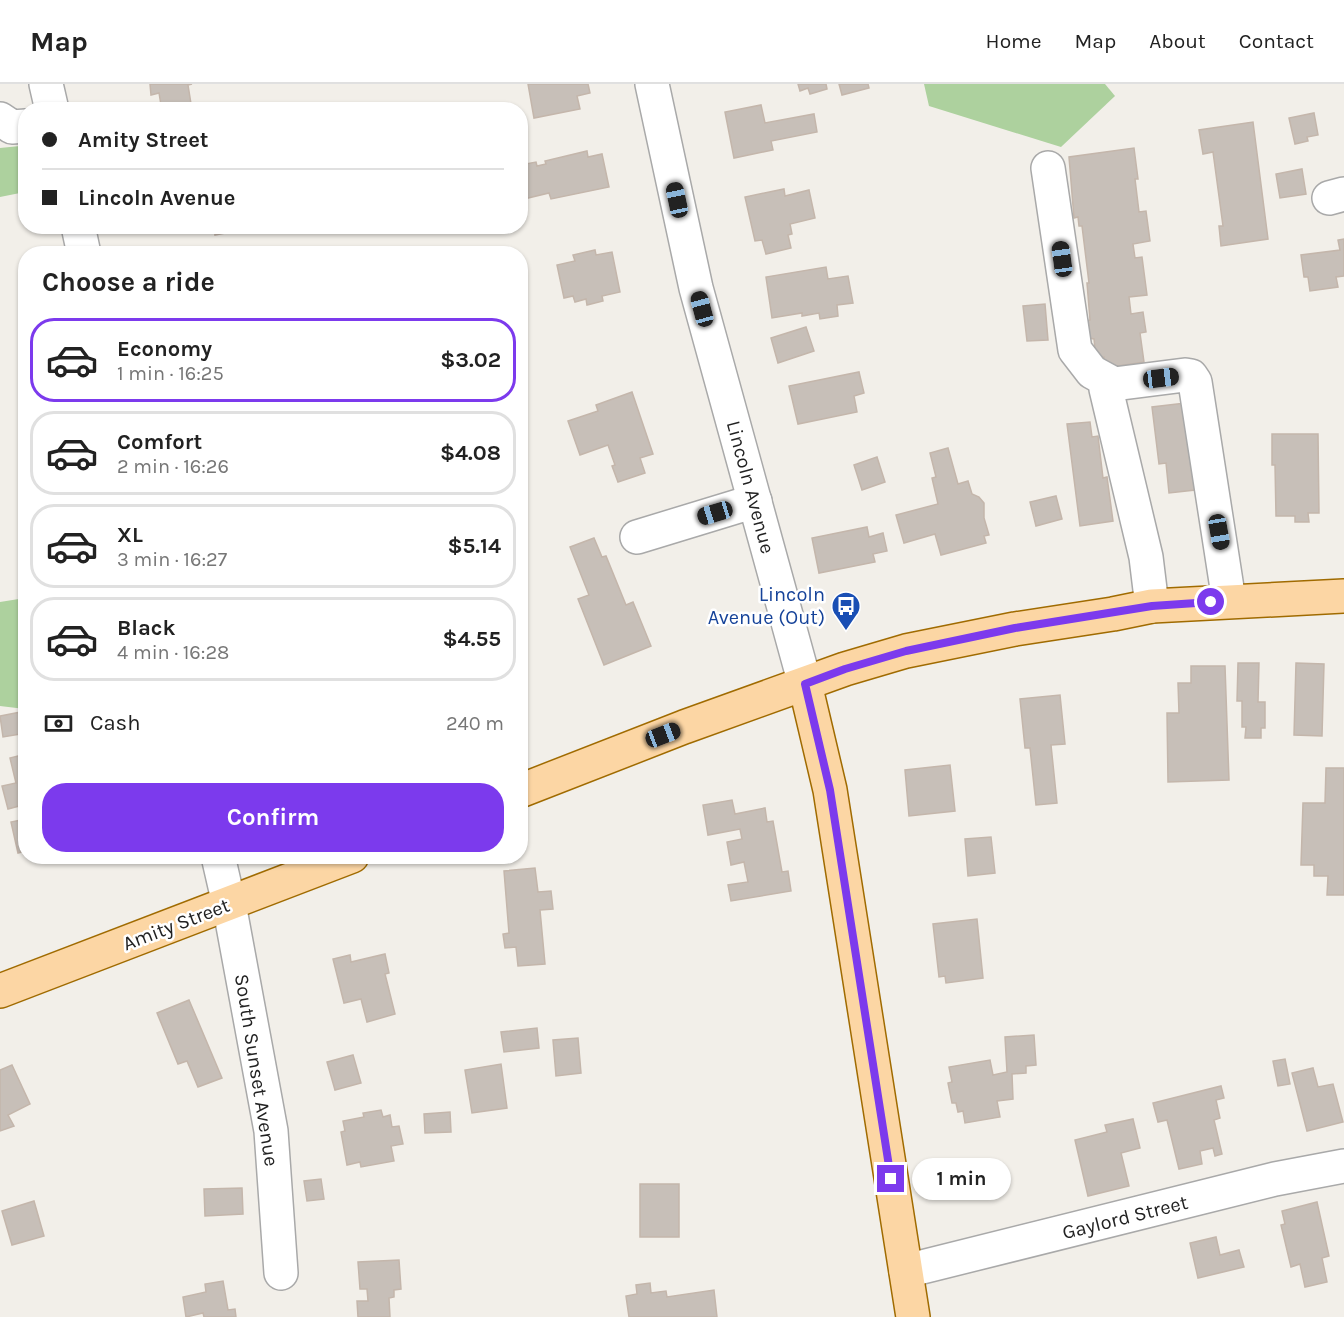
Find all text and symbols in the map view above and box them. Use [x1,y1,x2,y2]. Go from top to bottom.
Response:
text: Map [30,25,88,58]
text: Home [986,29,1042,53]
text: Map [1075,29,1116,53]
text: About [1149,29,1206,53]
text: Contact [1239,29,1314,53]
text: Amity Street [78,127,209,153]
car [664,181,690,219]
text: Lincoln Avenue [78,185,235,211]
car [1051,240,1073,278]
text: Choose a ride [42,266,215,298]
car [689,289,715,329]
icon: car [45,333,99,387]
text: Economy [117,336,212,362]
text: $3.02 [440,347,501,373]
text: 1 min · 16:25 [117,362,224,385]
car [1142,367,1180,389]
street label: Lincoln Avenue [722,418,779,556]
icon: car [45,426,99,480]
text: Comfort [117,429,202,455]
text: $4.08 [440,440,501,466]
text: 2 min · 16:26 [117,455,229,478]
car [695,499,735,527]
car [1207,513,1231,551]
icon: car [45,519,99,573]
text: XL [117,522,143,548]
text: $5.14 [447,533,501,559]
text: 3 min · 16:27 [117,548,227,571]
place label: Lincoln Avenue (Out) [708,583,825,629]
route start [1197,588,1224,615]
bus stop icon: Lincoln Avenue (Out) [830,590,862,632]
icon: car [45,612,99,666]
text: Black [117,615,176,641]
text: $4.55 [442,626,501,652]
text: 4 min · 16:28 [117,641,229,664]
icon: cash [42,707,75,740]
text: Cash [90,710,140,736]
text: 240 m [446,712,504,735]
car [643,720,683,750]
button: Confirm [42,783,504,852]
street label: Amity Street [119,893,233,955]
street label: South Sunset Avenue [230,972,283,1168]
callout: 1 min [912,1158,1011,1200]
route end [877,1165,904,1192]
text: 1 min [936,1167,987,1190]
street label: Gaylord Street [1060,1191,1191,1244]

